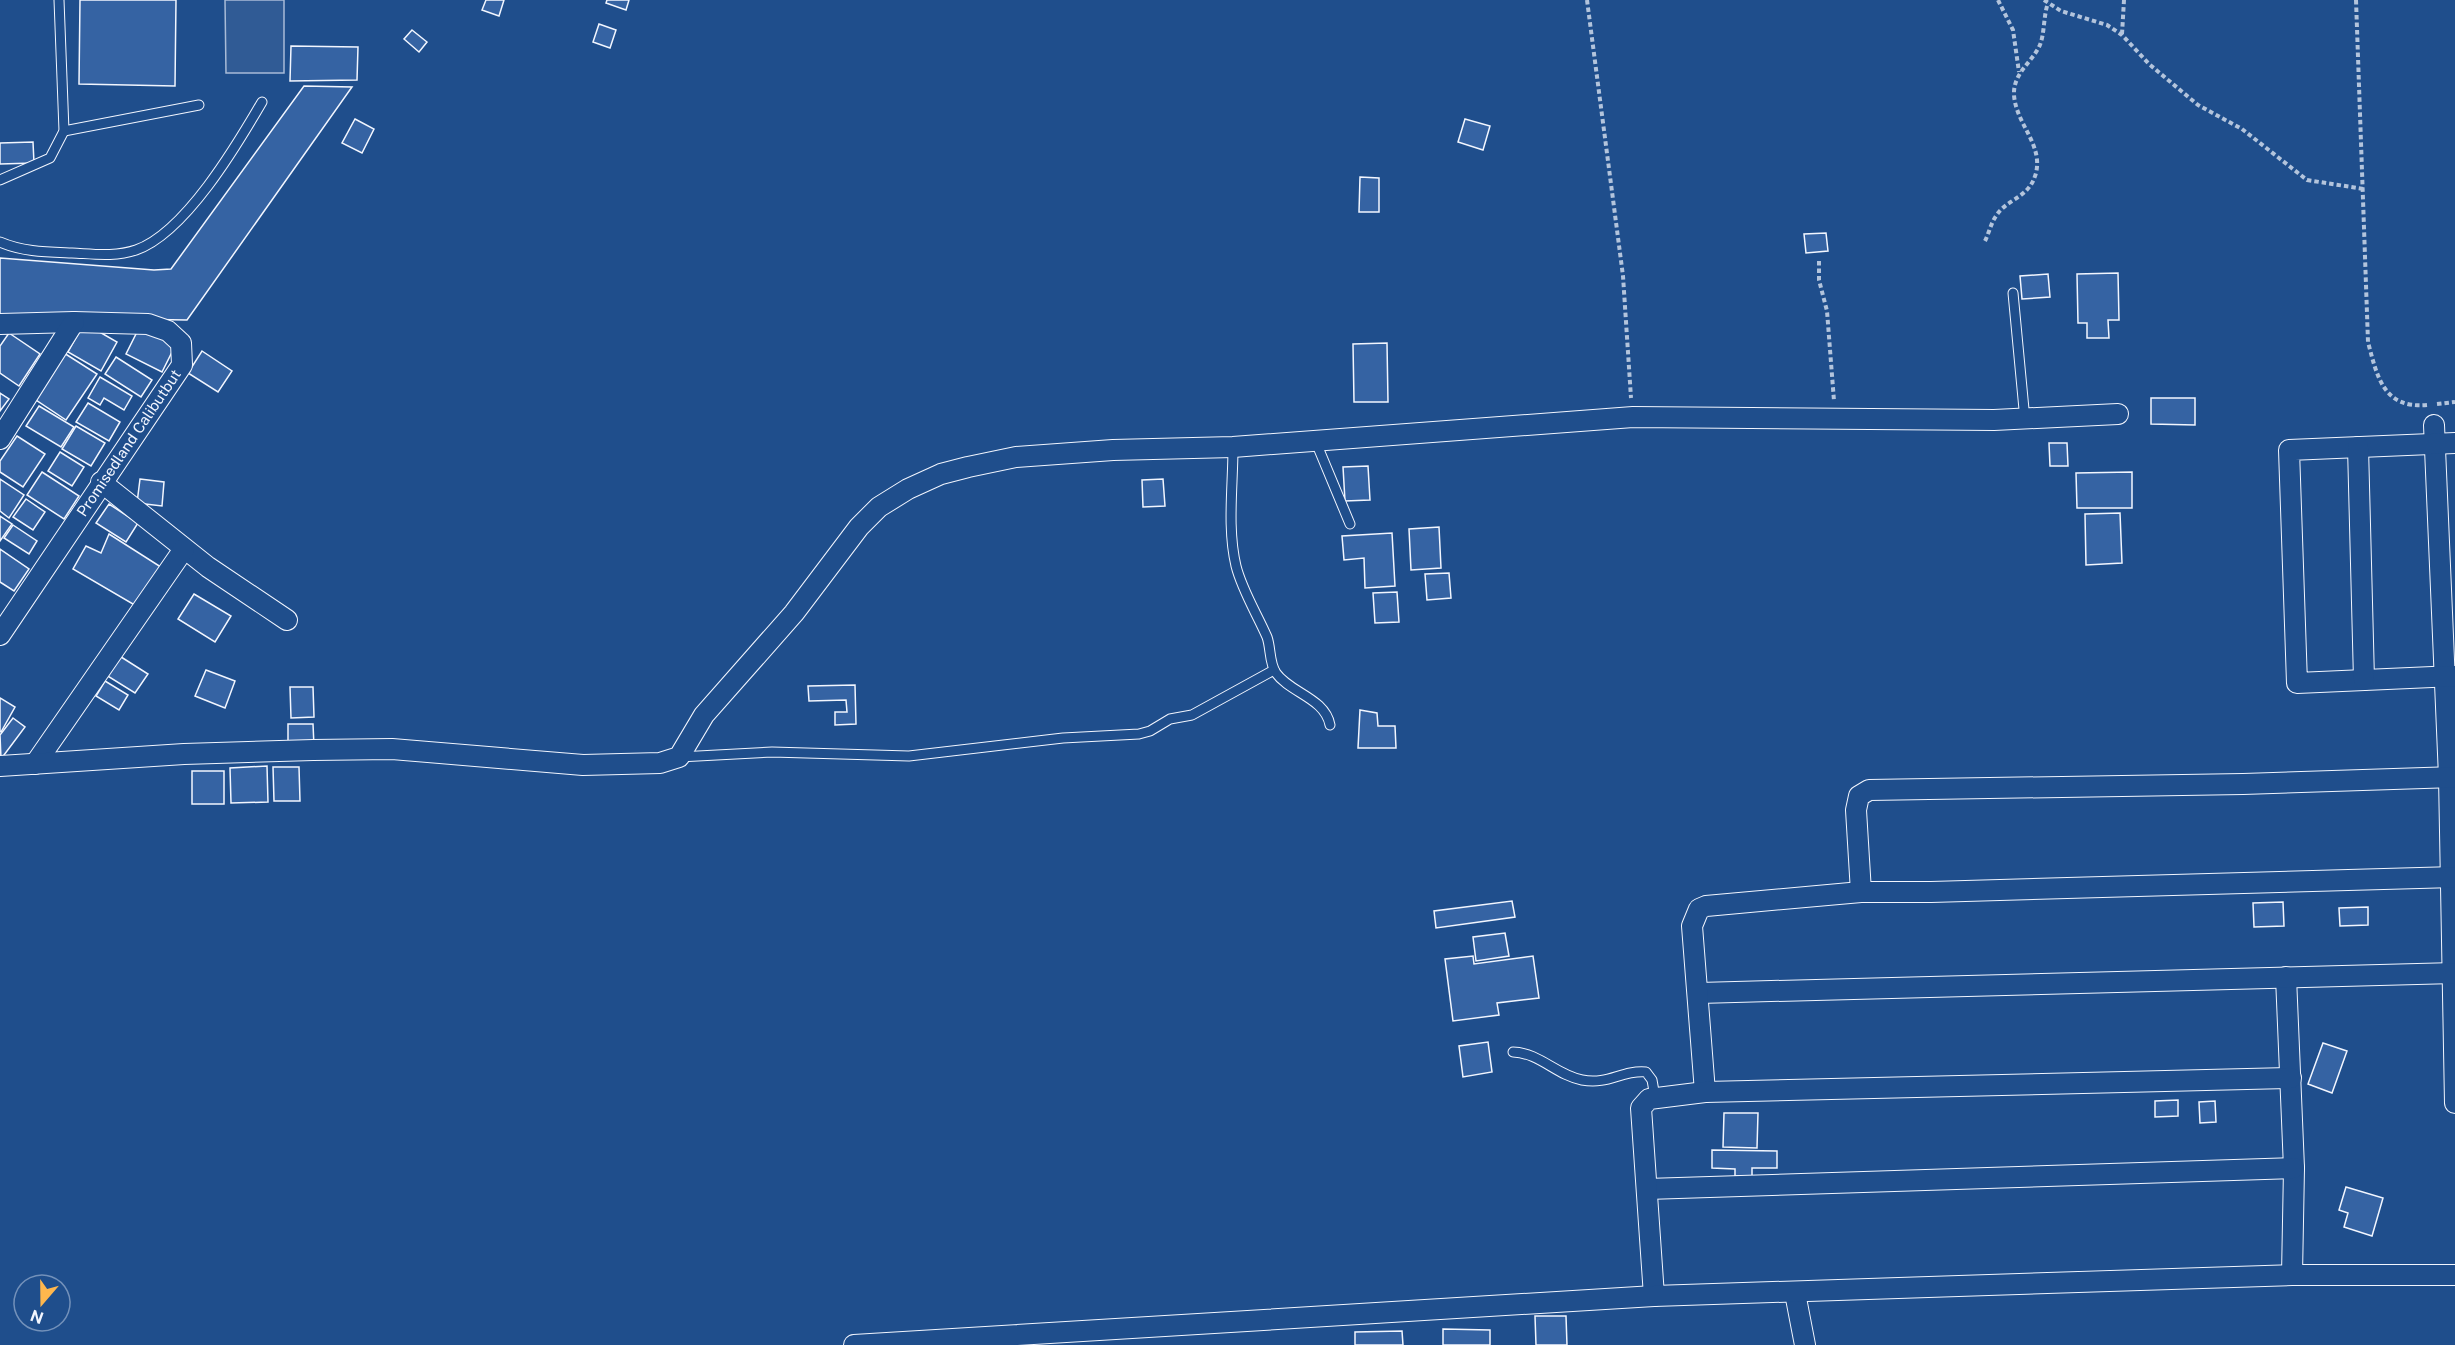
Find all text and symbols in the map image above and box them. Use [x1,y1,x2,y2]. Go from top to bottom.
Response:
street label: Promisedland Calibutbut [73,366,184,519]
north arrow [12,1273,72,1333]
text: N [28,1306,46,1328]

